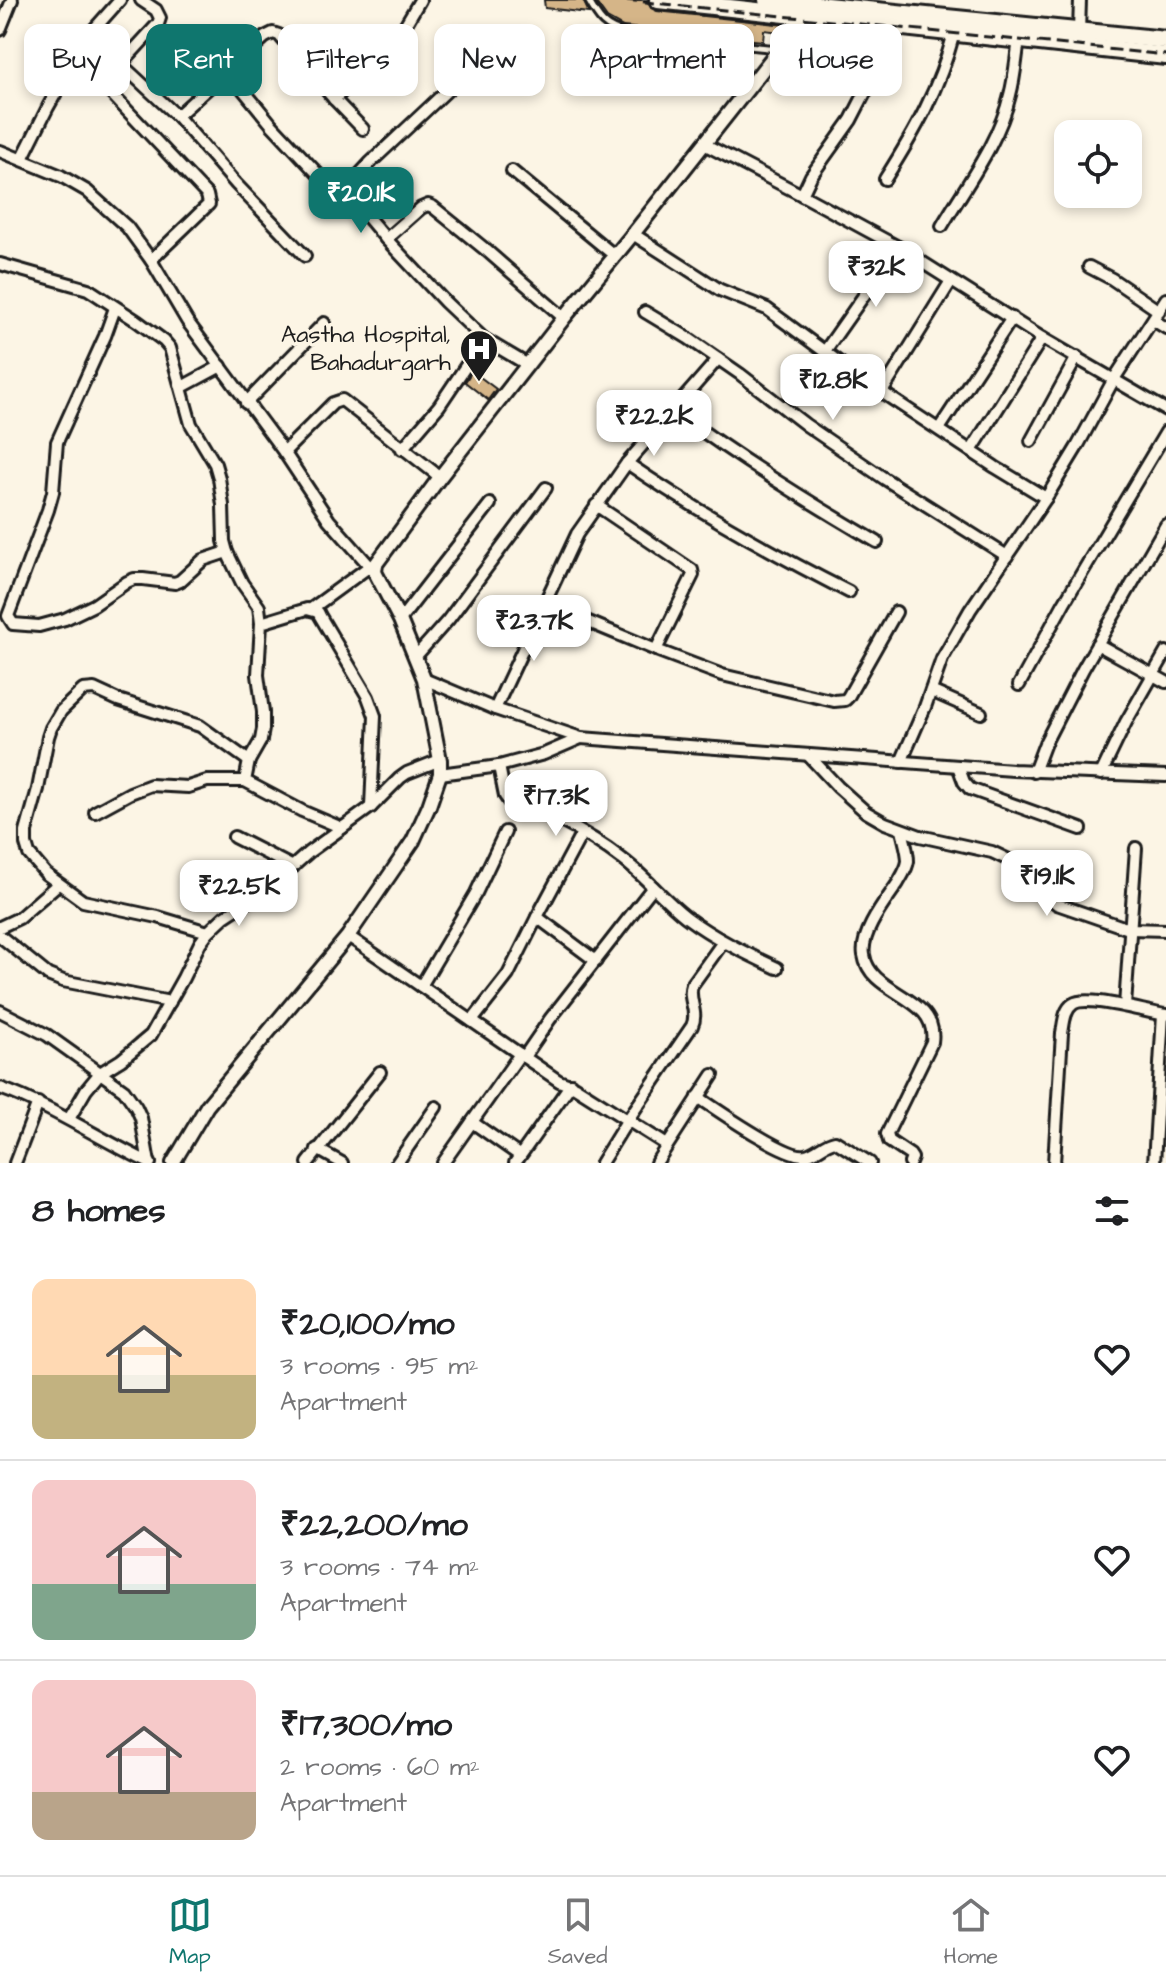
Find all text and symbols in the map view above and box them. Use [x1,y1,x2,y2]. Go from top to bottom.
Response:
chip: Buy [24,24,130,96]
chip: Rent [146,24,262,96]
chip: Filters [278,24,418,96]
chip: New [434,24,545,96]
chip: Apartment [561,24,754,96]
chip: House [770,24,902,96]
map controls [1054,120,1142,208]
button: locate [1054,120,1142,208]
pin: ₹20.1K [296,167,426,235]
text: ₹20.1K [327,175,395,211]
pin: ₹32K [829,241,923,309]
text: ₹32K [847,249,905,285]
place label: Aastha Hospital, Bahadurgarh [281,318,451,381]
hospital icon: Aastha Hospital, Bahadurgarh [458,328,500,383]
pin: ₹12.8K [768,354,898,422]
text: ₹12.8K [798,362,868,398]
pin: ₹22.2K [589,390,719,458]
text: ₹22.2K [615,398,693,434]
pin: ₹23.7K [469,595,599,663]
text: ₹23.7K [495,603,573,639]
pin: ₹17.3K [491,770,621,838]
text: ₹17.3K [523,778,589,814]
pin: ₹19.1K [982,850,1112,918]
text: ₹19.1K [1019,858,1075,894]
pin: ₹22.5K [174,860,304,928]
text: ₹22.5K [198,868,280,904]
text: 8 homes [32,1187,166,1235]
icon: filters [1090,1189,1134,1233]
text: ₹20,100/mo [280,1300,455,1348]
icon: home [96,1311,192,1407]
icon: heart [1090,1337,1134,1381]
text: 3 rooms · 95 m² [280,1348,479,1384]
text: Apartment [280,1384,407,1420]
text: ₹22,200/mo [280,1501,468,1549]
icon: home [96,1512,192,1608]
icon: heart [1090,1538,1134,1582]
text: 3 rooms · 74 m² [280,1549,479,1585]
text: Apartment [280,1585,407,1621]
text: ₹17,300/mo [280,1701,452,1749]
icon: home [96,1712,192,1808]
icon: heart [1090,1738,1134,1782]
text: 2 rooms · 60 m² [280,1749,480,1785]
text: Apartment [280,1785,407,1821]
tab: Map [168,1893,212,1972]
tab: Saved [548,1893,608,1972]
tab: Home [943,1893,998,1972]

